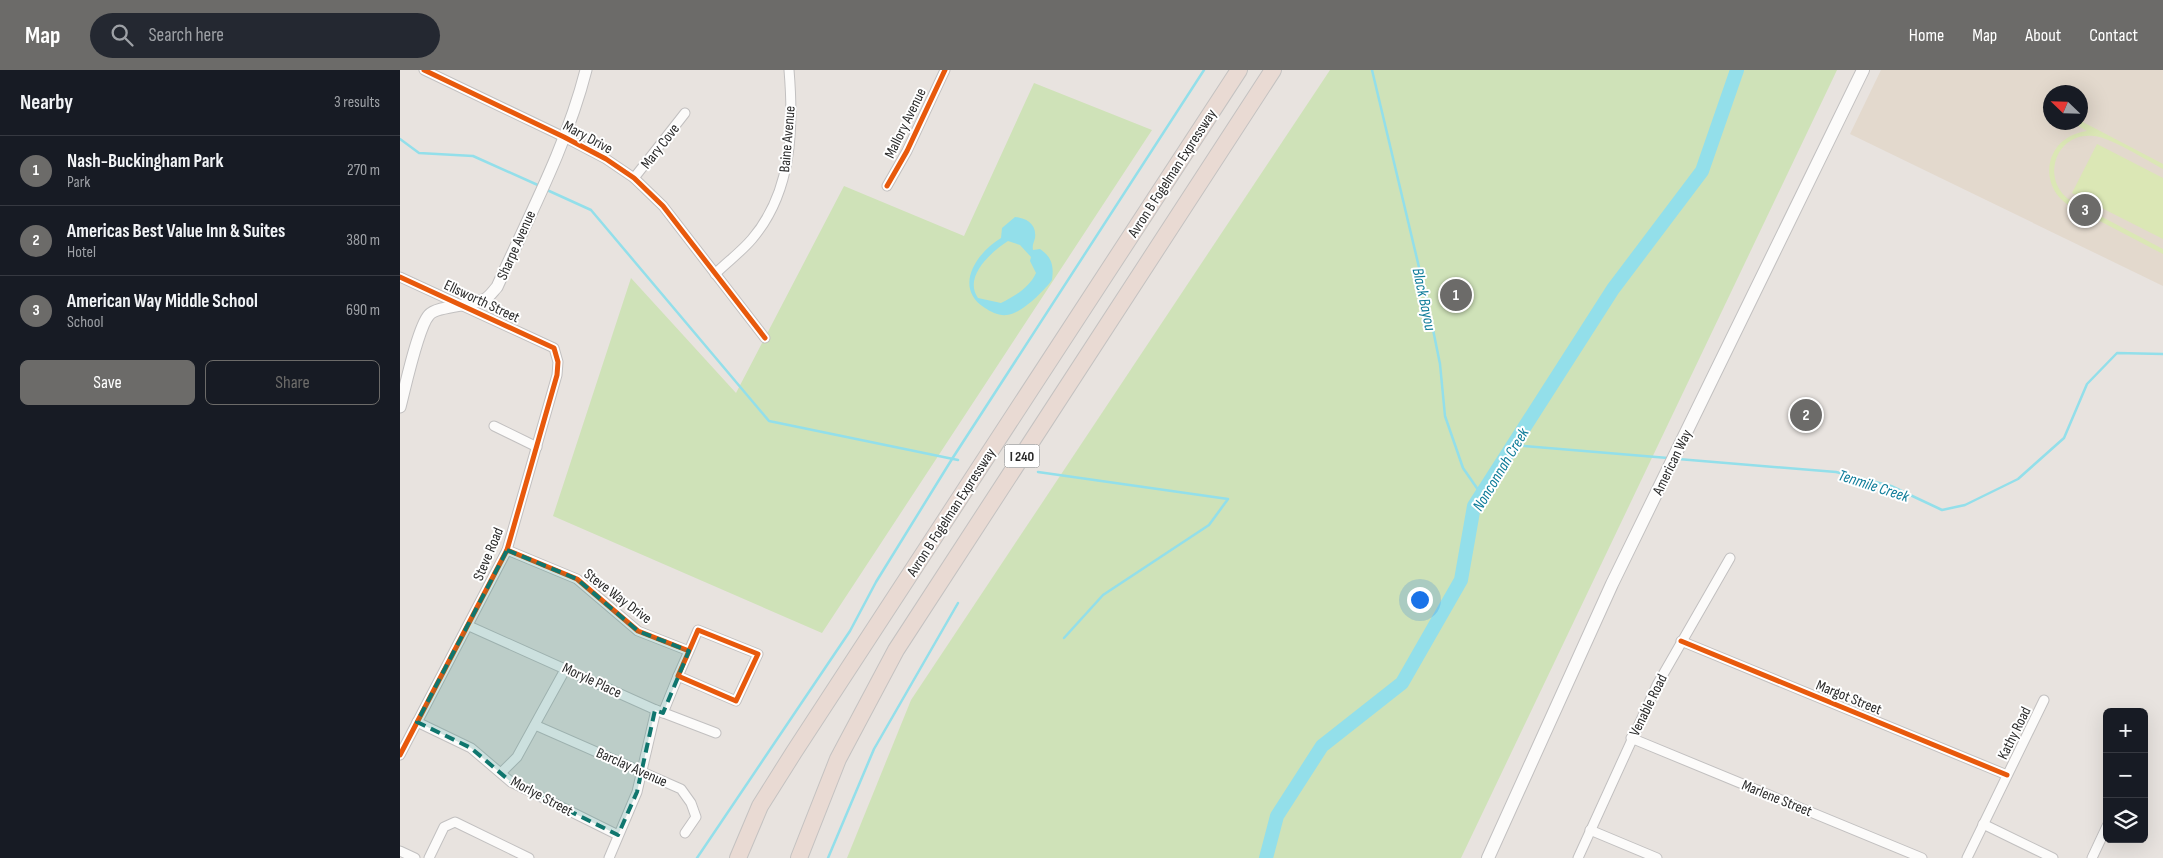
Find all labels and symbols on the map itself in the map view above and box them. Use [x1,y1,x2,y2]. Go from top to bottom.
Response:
street label: Mallory Avenue [880,85,931,161]
north arrow [2043,85,2088,130]
street label: Baine Avenue [775,105,800,173]
street label: Avron B Fogelman Expressway [1123,105,1221,242]
street label: Mary Drive [560,116,616,158]
street label: Mary Cove [637,120,684,173]
pin: 3 [2069,191,2101,229]
street label: Sharpe Avenue [493,207,540,283]
water label: Black Bayou [1408,266,1440,333]
street label: Ellsworth Street [441,276,523,327]
pin: 1 [1440,276,1472,314]
pin: 2 [1790,396,1822,434]
water label: Nonconnah Creek [1469,424,1534,515]
street label: American Way [1648,426,1697,499]
street label: Avron B Fogelman Expressway [902,444,1000,581]
road number: I 240 [1004,444,1040,468]
water label: Tenmile Creek [1836,466,1912,507]
street label: Steve Road [469,525,508,584]
street label: Steve Way Drive [580,565,655,628]
your location [1407,587,1433,613]
street label: Moryle Place [559,658,625,702]
street label: Venable Road [1625,671,1672,739]
street label: Margot Street [1813,676,1885,719]
street label: Kathy Road [1994,704,2035,763]
street label: Barclay Avenue [593,743,670,792]
street label: Morlye Street [507,772,577,821]
street label: Marlene Street [1739,776,1815,821]

